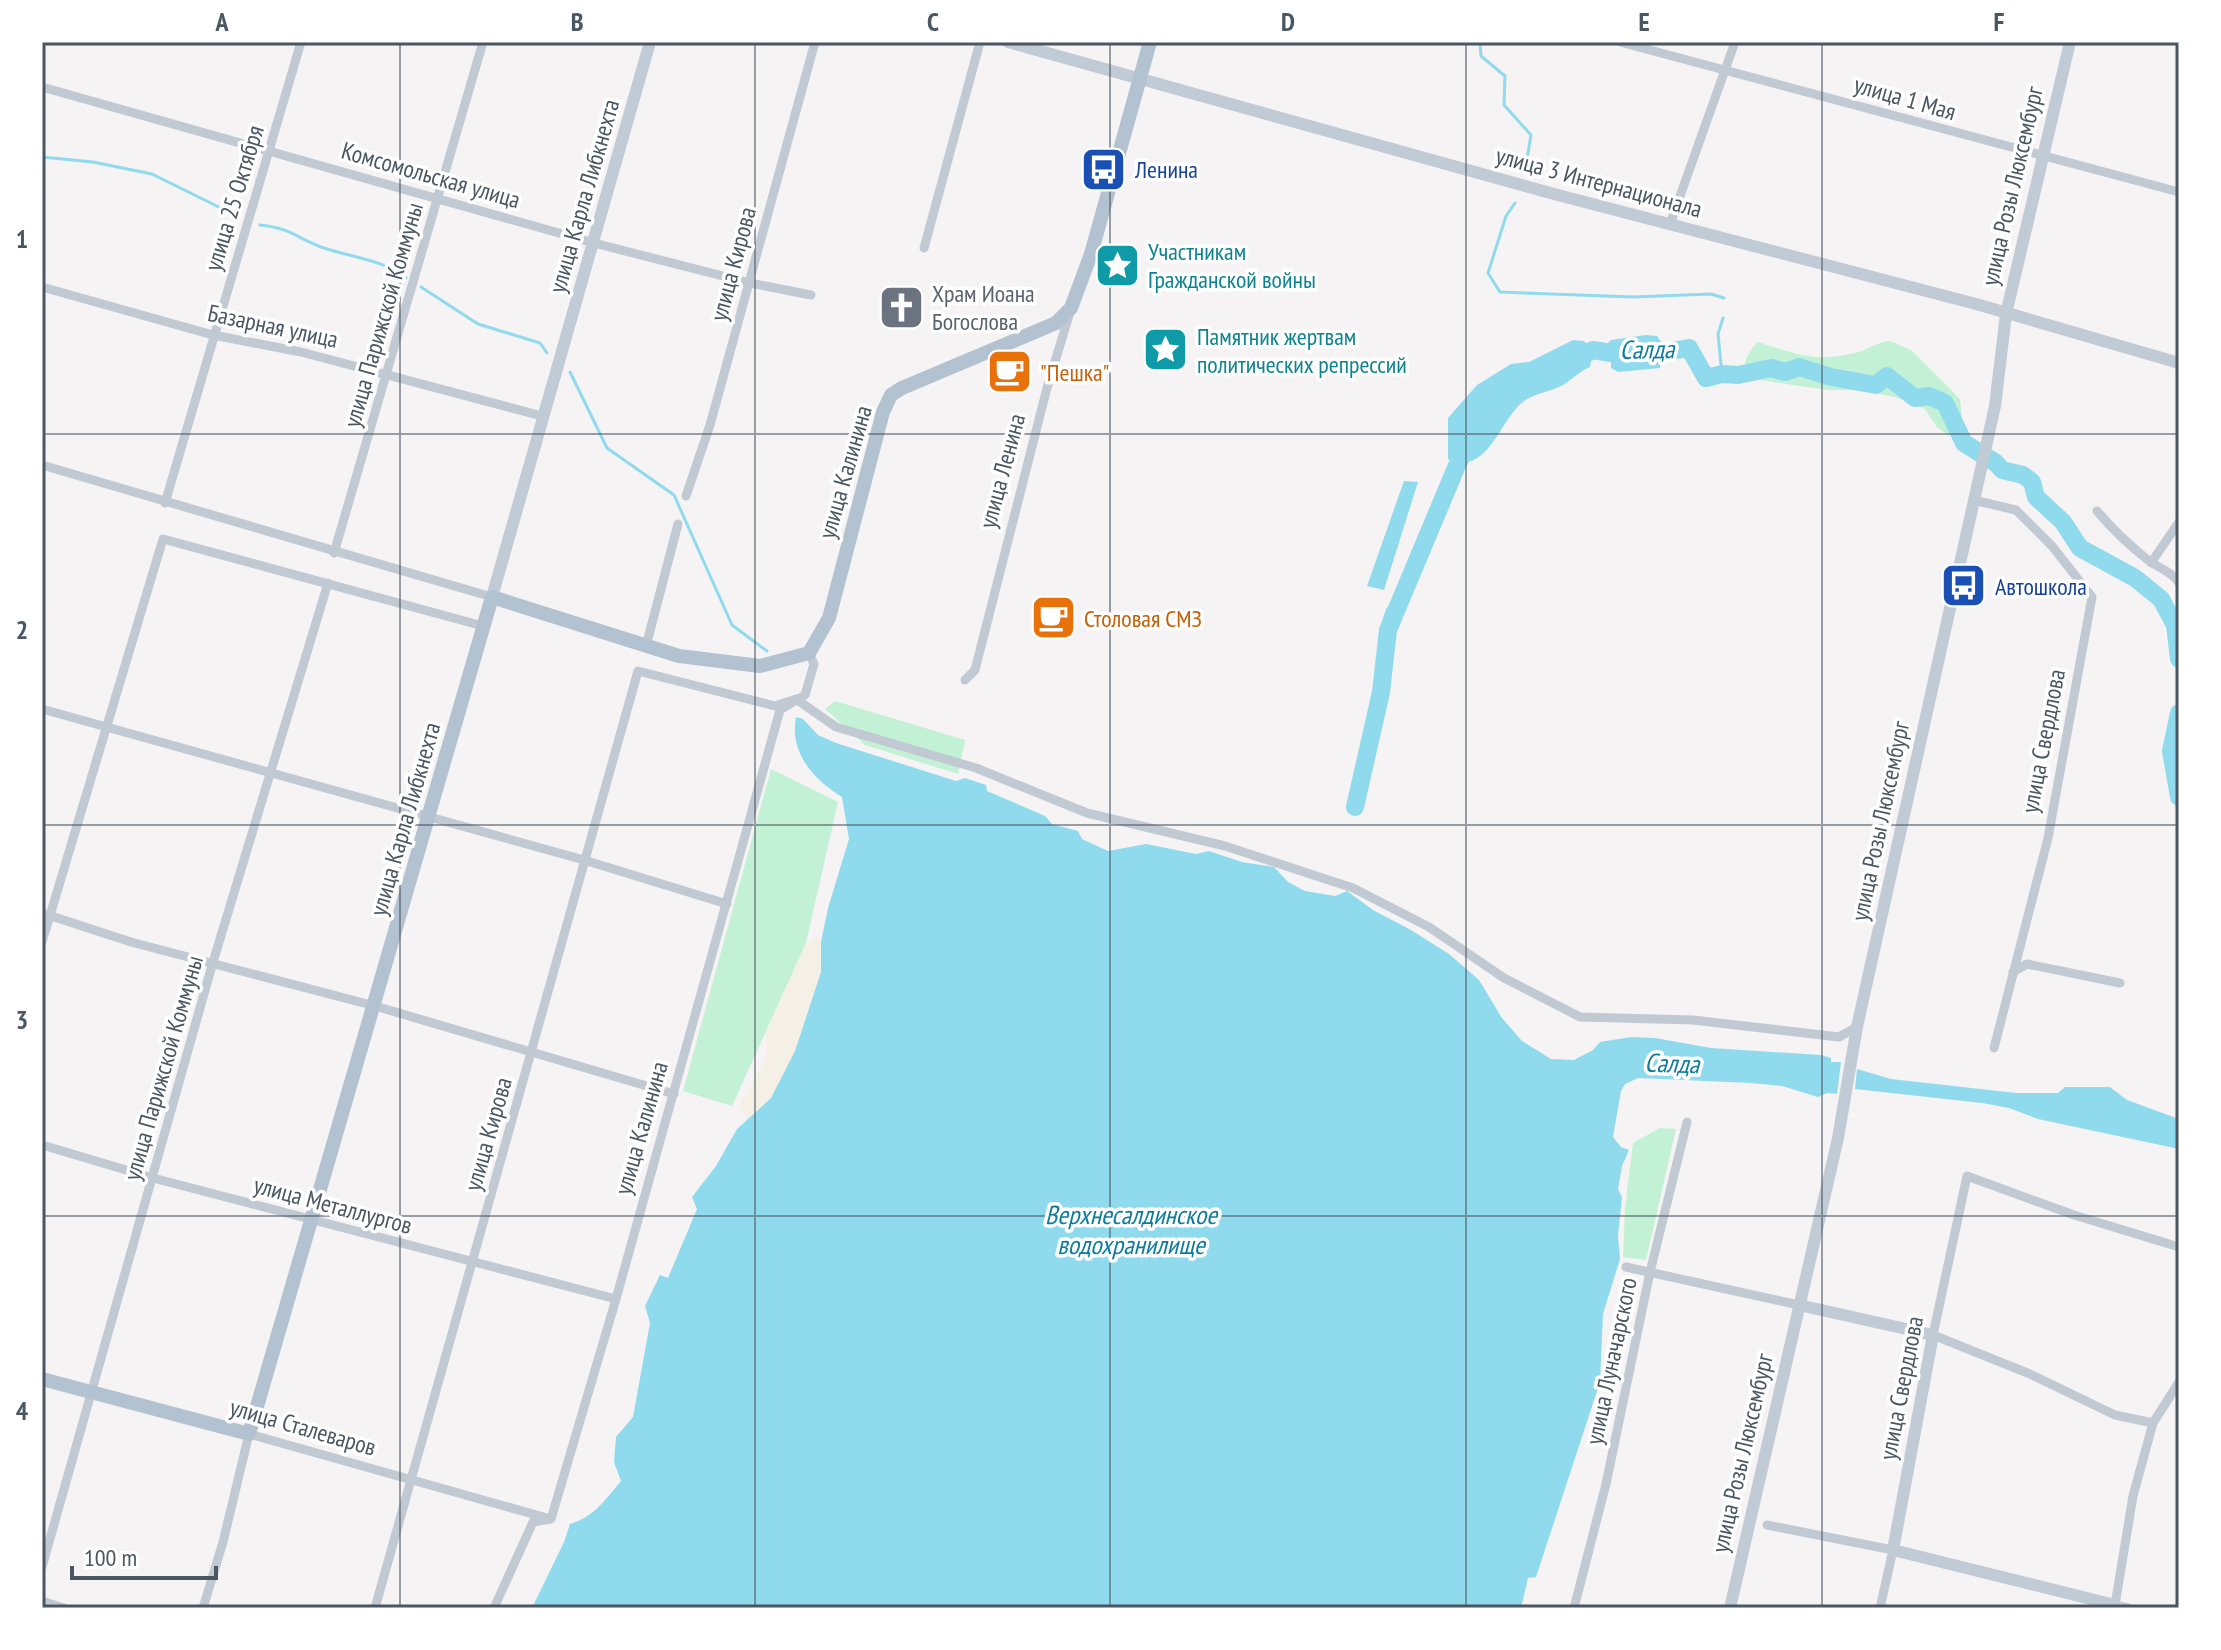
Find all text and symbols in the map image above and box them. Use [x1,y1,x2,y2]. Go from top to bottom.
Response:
text: A [214,5,229,38]
text: B [571,5,584,38]
text: C [927,5,939,38]
text: D [1281,5,1295,38]
text: E [1638,5,1650,38]
text: F [1994,5,2005,38]
street label: улица 1 Мая [1851,69,1959,127]
street label: улица Розы Люксембург [1974,82,2050,289]
street label: улица Карла Либкнехта [542,96,626,296]
street label: улица 25 Октября [197,121,271,275]
street label: Комсомольская улица [338,135,524,215]
street label: улица 3 Интернационала [1492,140,1706,224]
bus stop icon: Ленина [1080,145,1128,193]
place label: Ленина [1134,154,1198,185]
street label: улица Парижской Коммуны [336,199,430,431]
street label: улица Кирова [703,204,763,324]
text: 1 [16,222,28,255]
place label: Участникам Гражданской войны [1148,236,1316,295]
place icon: Участникам Гражданской войны [1093,241,1141,289]
place label: Храм Иоана Богослова [932,278,1035,337]
church icon: Храм Иоана Богослова [877,283,925,331]
street label: Базарная улица [205,297,341,355]
place label: Памятник жертвам политических репрессий [1197,321,1407,380]
place icon: Памятник жертвам политических репрессий [1142,326,1190,374]
water label: Салда [1619,332,1676,366]
cafe icon: "Пешка" [985,348,1033,396]
place label: "Пешка" [1040,357,1109,388]
street label: улица Калинина [811,402,879,542]
street label: улица Ленина [972,410,1032,532]
bus stop icon: Автошкола [1940,562,1988,610]
place label: Автошкола [1995,571,2087,602]
cafe icon: Столовая СМЗ [1029,594,1077,642]
place label: Столовая СМЗ [1084,603,1202,634]
text: 2 [16,613,28,646]
street label: улица Свердлова [2014,667,2072,815]
street label: улица Розы Люксембург [1844,717,1917,924]
street label: улица Карла Либкнехта [363,719,447,919]
street label: улица Парижской Коммуны [116,952,210,1184]
text: 3 [16,1003,28,1036]
water label: Салда [1644,1046,1702,1081]
street label: улица Калинина [607,1058,675,1198]
street label: улица Кирова [457,1074,519,1194]
street label: улица Металлургов [250,1169,416,1241]
water label: Верхнесалдинское водохранилище [1045,1198,1219,1261]
street label: улица Луначарского [1578,1275,1644,1447]
street label: улица Свердлова [1872,1314,1930,1462]
street label: улица Розы Люксембург [1704,1349,1780,1556]
street label: улица Сталеваров [226,1391,380,1463]
text: 4 [16,1394,29,1427]
scale bar [72,1530,216,1580]
text: 100 m [84,1542,137,1573]

